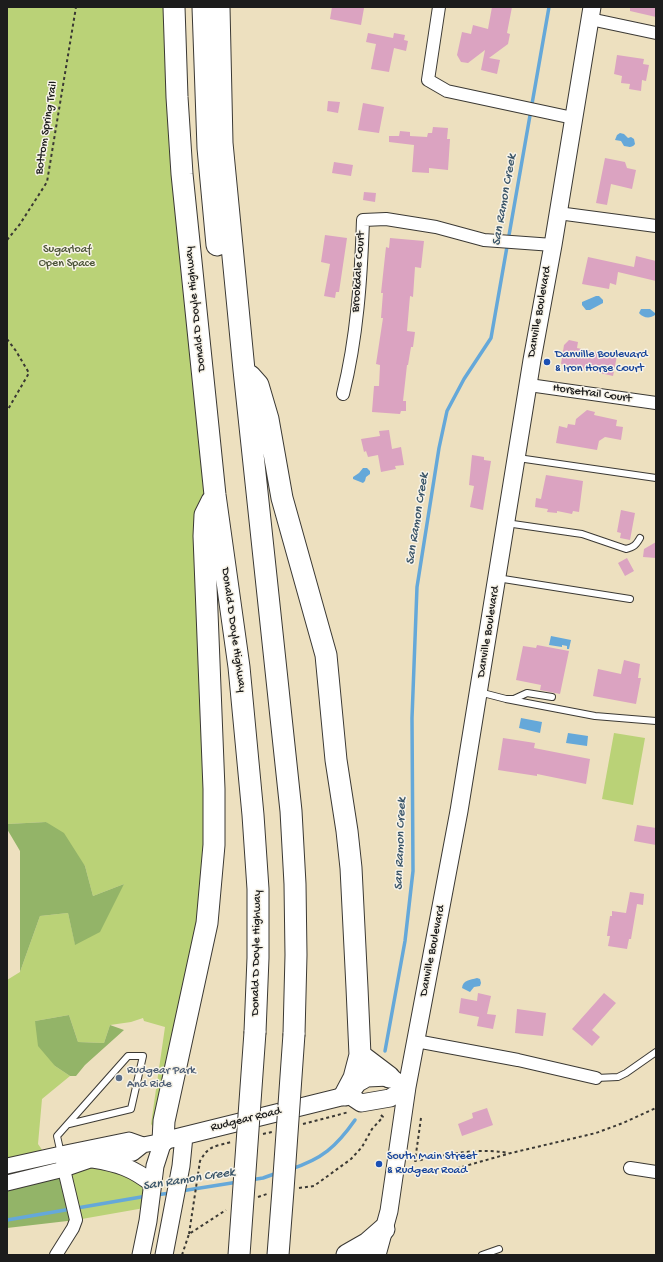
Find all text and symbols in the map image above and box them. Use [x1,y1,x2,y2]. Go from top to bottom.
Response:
street label: Bottom Spring Trail [33,80,61,176]
water label: San Ramon Creek [489,153,521,247]
street label: Brookdale Court [349,231,369,313]
park label: Sugarloaf Open Space [39,243,95,271]
street label: Donald D Doyle Highway [182,246,210,372]
street label: Danville Boulevard [525,265,555,359]
place label: Danville Boulevard & Iron Horse Court [555,348,647,376]
marker: Danville Boulevard & Iron Horse Court [542,357,552,367]
street label: Horsetrail Court [552,381,632,407]
water label: San Ramon Creek [403,472,433,566]
street label: Donald D Doyle Highway [217,567,249,693]
street label: Danville Boulevard [475,585,503,679]
water label: San Ramon Creek [392,797,410,891]
street label: Donald D Doyle Highway [249,890,265,1016]
street label: Danville Boulevard [417,904,449,998]
place label: Rudgear Park And Ride [127,1064,196,1092]
marker: Rudgear Park And Ride [114,1073,124,1083]
street label: Rudgear Road [209,1104,283,1136]
place label: South Main Street & Rudgear Road [387,1150,477,1178]
marker: South Main Street & Rudgear Road [374,1159,384,1169]
water label: San Ramon Creek [142,1165,236,1195]

